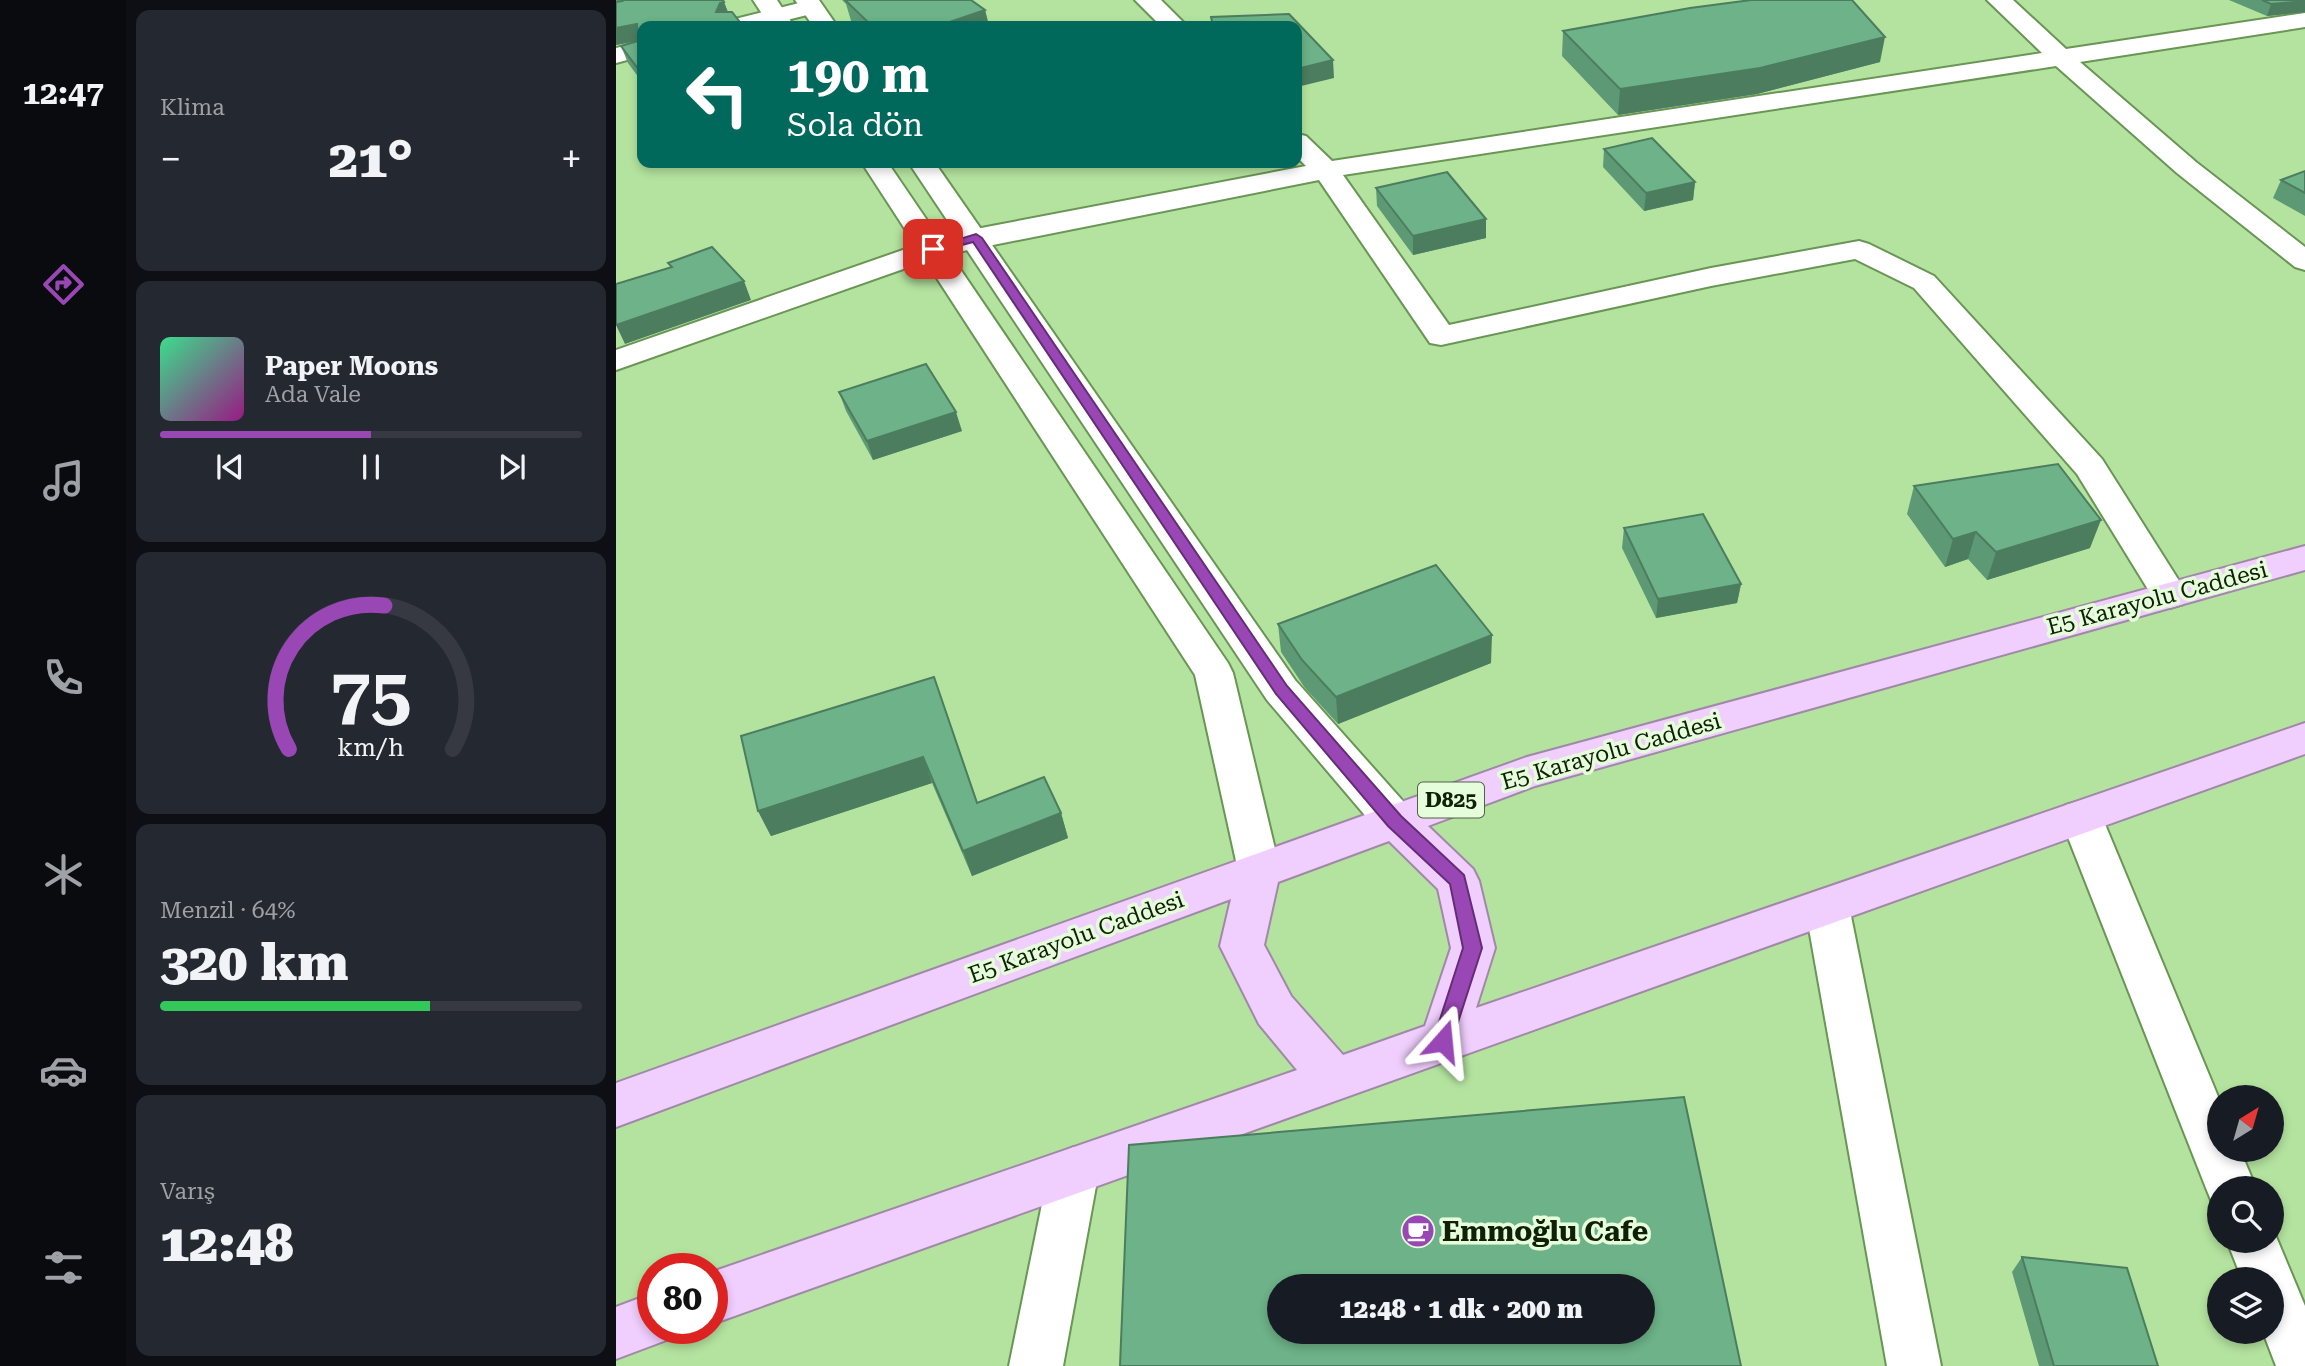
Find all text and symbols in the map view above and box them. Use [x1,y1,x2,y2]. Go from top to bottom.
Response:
text: 190 m [787,47,929,104]
icon: left [672,49,763,140]
text: 12:47 [22,74,104,112]
text: Klima [160,94,225,121]
text: Sola dön [787,106,923,144]
text: 21° [329,129,413,190]
text: − [160,137,181,181]
text: + [561,137,582,181]
pin [903,219,963,279]
icon: arrive [914,230,952,268]
icon: directions [39,260,88,309]
text: Paper Moons [265,351,438,381]
text: Ada Vale [265,381,361,408]
icon: previous [211,448,249,486]
icon: pause [352,448,390,486]
icon: next [493,448,531,486]
icon: music [39,456,88,505]
street label: E5 Karayolu Caddesi [2044,556,2270,641]
text: 75 [330,652,412,737]
icon: phone [39,653,88,702]
street label: E5 Karayolu Caddesi [1498,707,1724,796]
text: km/h [338,733,404,762]
road number: D825 [1418,782,1484,818]
icon: climate [39,850,88,899]
street label: E5 Karayolu Caddesi [965,886,1187,989]
text: Menzil · 64% [160,897,296,924]
text: 320 km [160,932,348,993]
position arrow [1406,1004,1480,1078]
icon: car [39,1046,88,1095]
north arrow [2207,1085,2284,1162]
map controls [2207,1085,2284,1344]
button: search [2207,1176,2284,1253]
text: Varış [160,1178,215,1205]
cafe icon: Emmoğlu Cafe [1399,1212,1437,1250]
text: 12:48 [160,1213,294,1274]
place label: Emmoğlu Cafe [1442,1215,1648,1248]
icon: filters [39,1243,88,1292]
speed limit sign: 80 [637,1253,728,1344]
button: layers [2207,1267,2284,1344]
text: 12:48 · 1 dk · 200 m [1339,1294,1583,1324]

